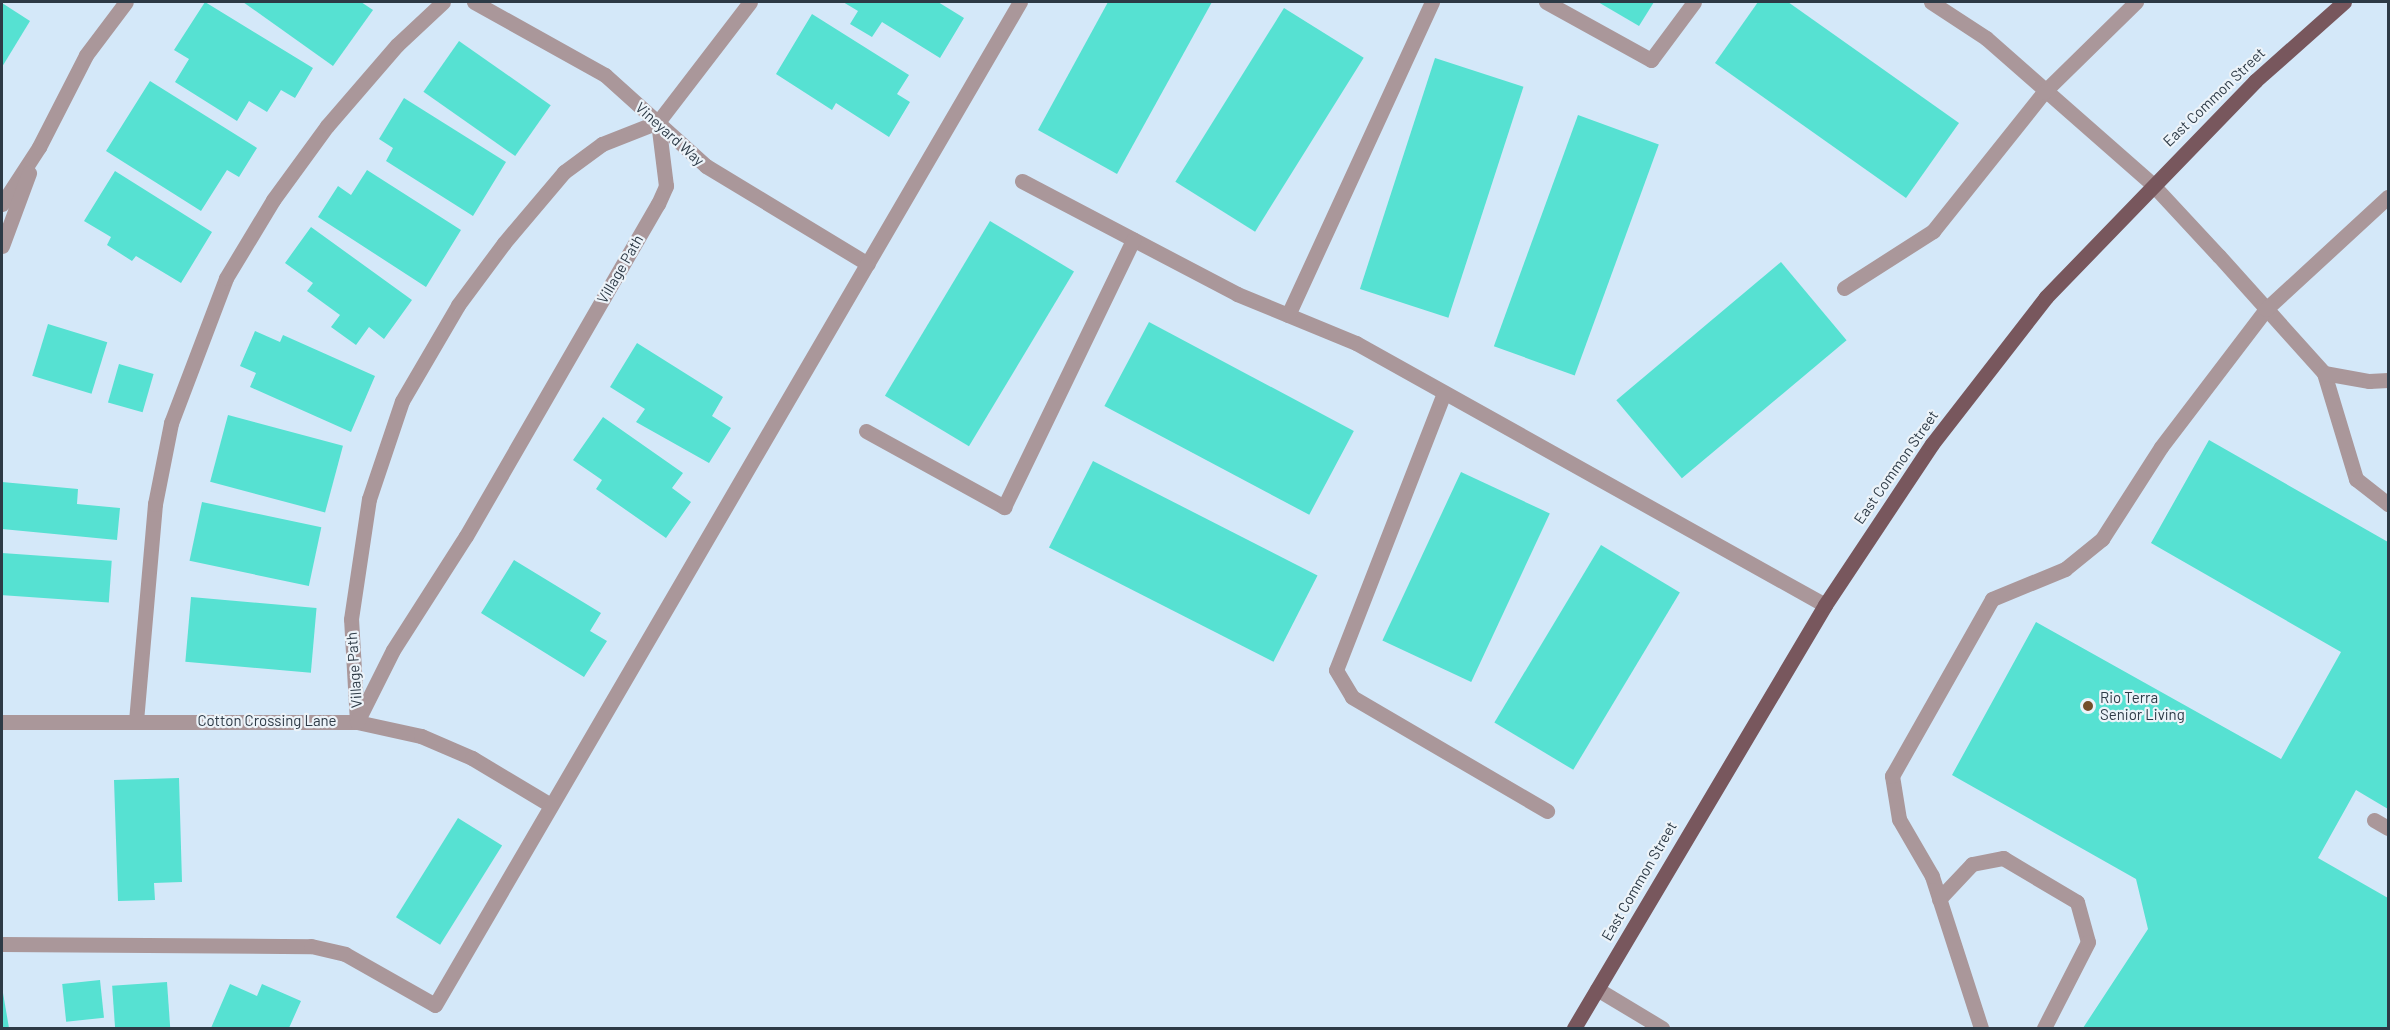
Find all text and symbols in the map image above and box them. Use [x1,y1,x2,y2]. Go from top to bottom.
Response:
street label: East Common Street [2159,44,2269,150]
street label: Vineyard Way [632,98,708,170]
street label: Village Path [593,231,647,307]
street label: East Common Street [1850,407,1942,527]
street label: Village Path [342,631,366,709]
place label: Rio Terra Senior Living [2100,688,2185,723]
marker: Rio Terra Senior Living [2081,699,2095,713]
street label: Cotton Crossing Lane [197,712,337,730]
street label: East Common Street [1598,818,1680,944]

